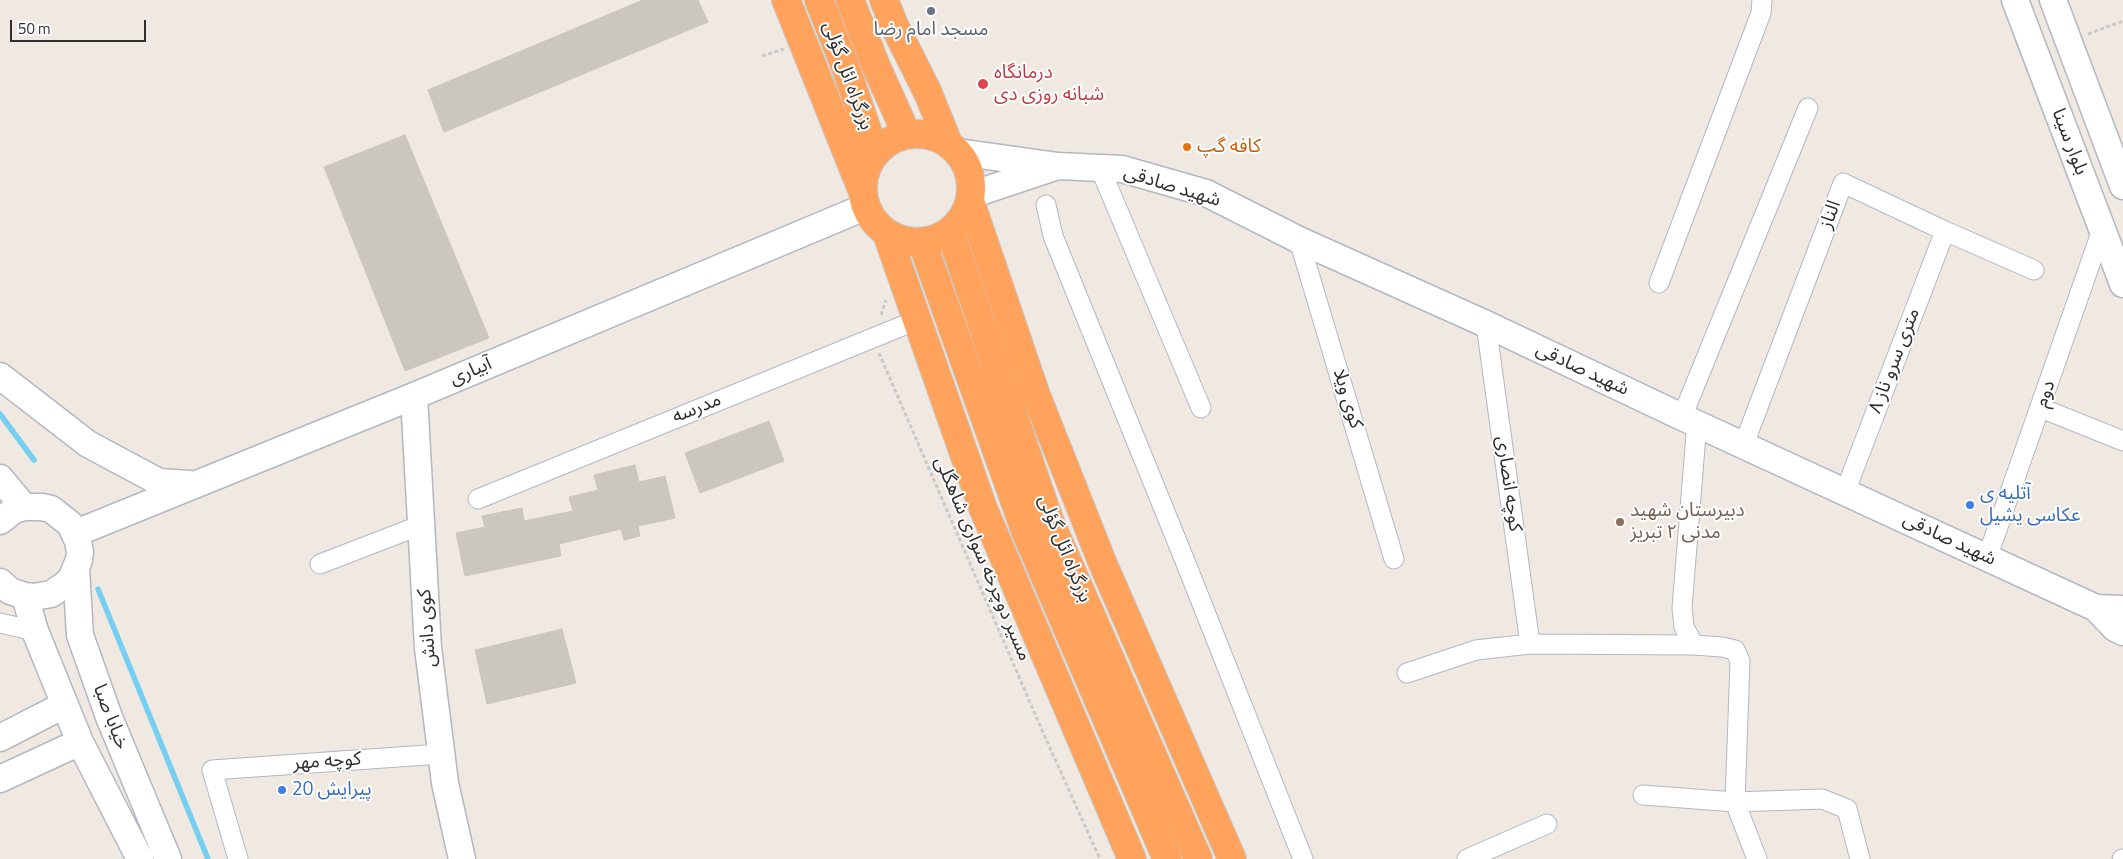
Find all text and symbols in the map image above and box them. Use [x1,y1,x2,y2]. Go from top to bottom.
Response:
marker: مسجد امام رضا [925,5,937,17]
scale bar [12,10,149,42]
text: 50 m [18,17,51,40]
street label: بزرگراه ائل گؤلی [817,19,877,133]
place label: مسجد امام رضا [873,19,989,41]
place label: درمانگاه شبانه روزی دی [994,62,1104,106]
marker: درمانگاه شبانه روزی دی [976,77,990,91]
street label: بلوار سینا [2046,105,2092,179]
place label: کافه گپ [1197,136,1261,158]
marker: کافه گپ [1181,141,1193,153]
street label: شهید صادقی [1121,161,1223,213]
street label: الناز [1815,198,1847,232]
street label: ۸ متری سرو ناز [1864,305,1926,417]
street label: شهید صادقی [1532,339,1632,401]
street label: آبیاری [446,353,496,391]
street label: کوی ویلا [1327,367,1367,431]
street label: دوم [2031,378,2061,410]
street label: مدرسه [669,389,725,429]
street label: کوچه انصاری [1490,435,1526,533]
street label: مسیر دوچرخه سواری شاهگلی [929,453,1035,665]
place label: آتلیه ی عکاسی یشیل [1980,483,2081,527]
street label: بزرگراه ائل گؤلی [1032,492,1096,606]
marker: آتلیه ی عکاسی یشیل [1964,499,1976,511]
place label: دبیرستان شهید مدنی ۲ تبریز [1630,500,1745,544]
street label: شهید صادقی [1899,509,1999,571]
marker: دبیرستان شهید مدنی ۲ تبریز [1614,516,1626,528]
street label: کوی دانش [414,588,442,668]
street label: خیابا صبا [87,681,133,753]
street label: کوچه مهر [292,748,362,776]
place label: پیرایش 20 [292,779,372,801]
marker: پیرایش 20 [276,784,288,796]

